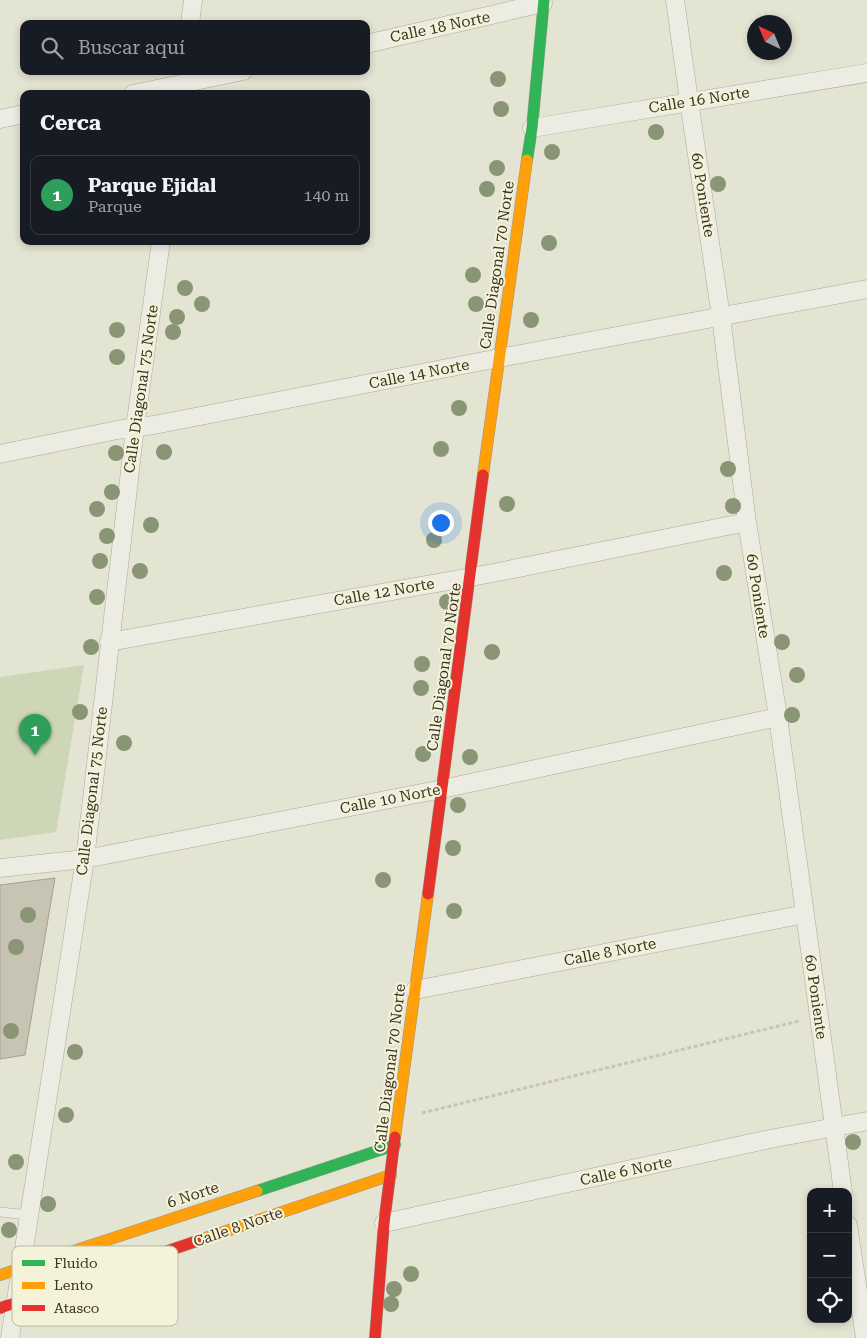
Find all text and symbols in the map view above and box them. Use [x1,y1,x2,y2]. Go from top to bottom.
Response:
street label: Calle 18 Norte [388,8,492,46]
north arrow [747,15,792,60]
search box [20,20,370,75]
icon: search [38,34,66,62]
text: Buscar aquí [78,36,185,59]
street label: Calle 16 Norte [647,83,751,117]
text: Cerca [40,111,101,135]
street label: 60 Poniente [687,152,719,238]
text: Parque Ejidal [88,174,216,197]
street label: Calle Diagonal 70 Norte [476,180,518,350]
text: 1 [53,186,61,205]
text: 140 m [303,186,349,205]
text: Parque [88,197,142,216]
street label: Calle Diagonal 75 Norte [120,304,162,474]
street label: Calle 14 Norte [367,355,471,393]
your location [428,510,454,536]
street label: 60 Poniente [742,553,774,639]
street label: Calle 12 Norte [332,574,436,610]
street label: Calle Diagonal 70 Norte [423,582,465,752]
street label: Calle Diagonal 75 Norte [73,706,111,876]
pin: 1 [19,714,51,755]
street label: Calle 10 Norte [338,780,442,818]
street label: Calle 8 Norte [562,934,658,970]
street label: 60 Poniente [801,954,831,1040]
street label: Calle Diagonal 70 Norte [371,983,409,1153]
street label: Calle 6 Norte [578,1152,674,1190]
street label: 6 Norte [165,1178,221,1212]
map controls [807,1188,852,1323]
button: + [807,1188,852,1233]
street label: Calle 8 Norte [191,1203,285,1251]
button: − [807,1233,852,1278]
legend [12,1246,178,1326]
text: Fluido [54,1255,98,1271]
text: Lento [54,1277,93,1293]
button: locate [807,1278,852,1323]
text: Atasco [54,1300,99,1316]

